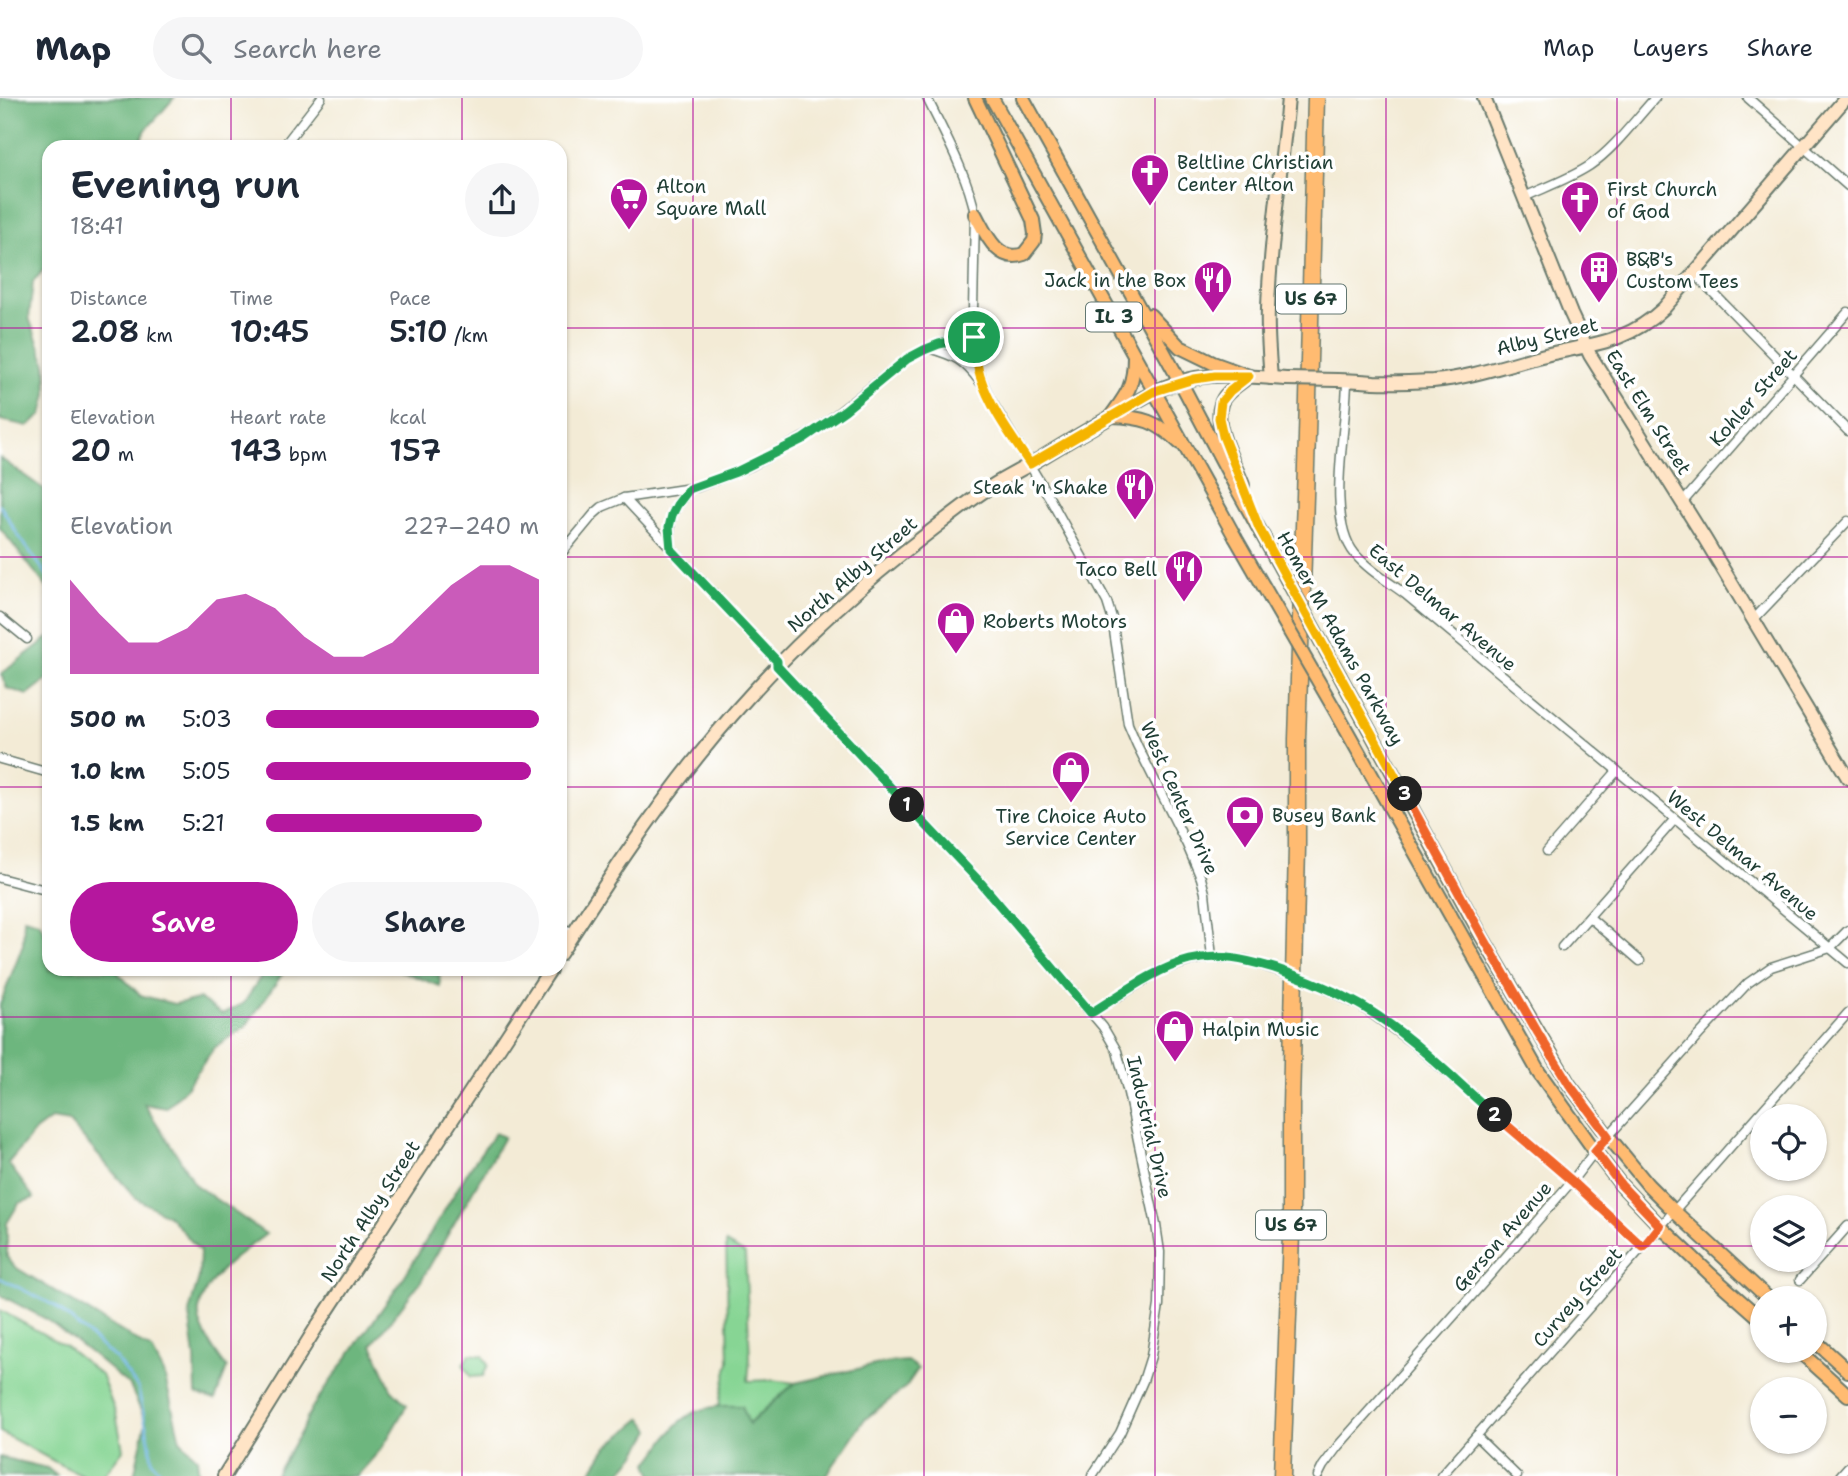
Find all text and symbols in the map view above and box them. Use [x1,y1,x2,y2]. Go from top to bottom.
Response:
search box [153,17,643,80]
text: Map [35,26,111,71]
icon: search [177,29,215,67]
text: Search here [233,31,382,66]
text: Map [1543,32,1594,64]
text: Layers [1632,32,1709,64]
text: Share [1747,32,1813,64]
place label: Beltline Christian Center Alton [1177,150,1333,197]
church icon: Beltline Christian Center Alton [1129,152,1171,207]
text: Evening run [70,159,300,210]
button: share [465,163,539,237]
place label: Alton Square Mall [656,174,766,221]
supermarket icon: Alton Square Mall [608,176,650,231]
place label: First Church of God [1607,177,1717,224]
church icon: First Church of God [1559,179,1601,234]
text: 18:41 [70,211,124,241]
place label: B&B's Custom Tees [1626,247,1739,294]
building icon: B&B's Custom Tees [1578,249,1620,304]
restaurant icon: Jack in the Box [1192,259,1234,314]
place label: Jack in the Box [1044,268,1186,293]
road number: US 67 [1276,284,1346,314]
text: Distance [70,286,148,311]
text: Time [230,286,273,311]
text: Pace [389,286,431,311]
road number: IL 3 [1086,302,1142,331]
pin [944,307,1004,367]
text: 2.08 [70,311,139,352]
text: 10:45 [230,311,309,352]
text: 5:10 [389,311,448,352]
street label: Alby Street [1494,312,1601,361]
icon: arrive [955,318,993,356]
text: km [139,323,173,348]
text: /km [448,323,488,348]
street label: Kohler Street [1704,343,1803,451]
street label: East Elm Street [1600,345,1697,480]
text: Elevation [70,405,155,430]
text: Heart rate [230,405,326,430]
text: kcal [389,405,426,430]
text: 20 [70,430,111,471]
text: 143 [230,430,282,471]
text: 157 [389,430,441,471]
text: m [111,442,134,467]
text: bpm [282,442,327,467]
restaurant icon: Steak 'n Shake [1114,466,1156,521]
place label: Steak 'n Shake [973,475,1108,500]
text: Elevation [70,511,173,541]
text: 227–240 m [403,511,539,541]
street label: North Alby Street [782,511,923,638]
street label: Homer M Adams Parkway [1271,527,1410,750]
street label: East Delmar Avenue [1363,538,1522,677]
restaurant icon: Taco Bell [1163,548,1205,603]
place label: Taco Bell [1076,557,1157,582]
shop icon: Roberts Motors [935,600,977,655]
place label: Roberts Motors [983,609,1127,634]
text: 500 m [70,704,145,734]
text: 5:03 [182,704,232,734]
street label: West Center Drive [1134,718,1225,879]
shop icon: Tire Choice Auto Service Center [1050,749,1092,804]
text: 1.0 km [70,756,145,786]
text: 5:05 [182,756,231,786]
pin: 3 [1388,776,1422,812]
text: 3 [1398,781,1411,806]
street label: West Delmar Avenue [1662,784,1824,926]
pin: 1 [890,788,925,822]
text: 1 [902,792,911,817]
bank icon: Busey Bank [1224,794,1266,849]
place label: Busey Bank [1272,803,1376,828]
place label: Tire Choice Auto Service Center [995,804,1147,851]
text: 1.5 km [70,808,144,838]
text: 5:21 [182,808,225,838]
button: Save [70,882,298,962]
button: Share [312,882,539,962]
shop icon: Halpin Music [1154,1008,1196,1063]
place label: Halpin Music [1202,1017,1319,1042]
street label: Industrial Drive [1121,1054,1178,1201]
pin: 2 [1478,1098,1512,1132]
text: 2 [1488,1102,1501,1127]
map controls [1750,1104,1827,1454]
button: locate [1750,1104,1827,1181]
street label: North Alby Street [315,1136,426,1287]
street label: Gerson Avenue [1447,1176,1557,1297]
button: layers [1750,1195,1827,1272]
road number: US 67 [1256,1210,1326,1240]
street label: Curvey Street [1527,1242,1628,1353]
button: + [1750,1286,1827,1363]
button: − [1750,1377,1827,1454]

